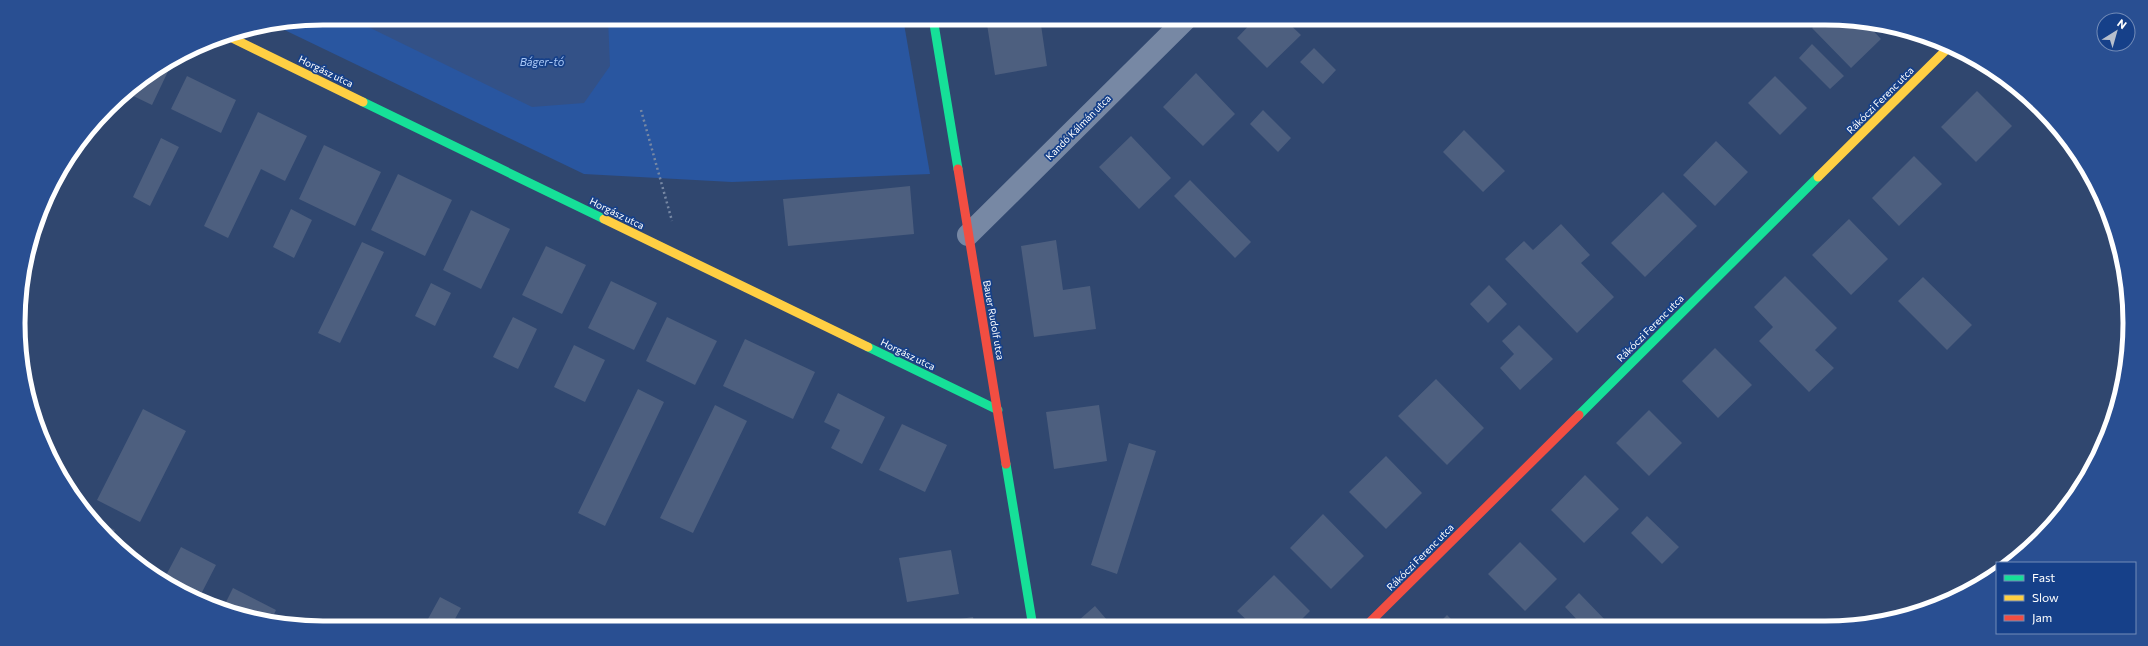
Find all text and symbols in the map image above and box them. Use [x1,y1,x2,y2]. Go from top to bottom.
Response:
north arrow [2096,12,2136,52]
text: N [2115,16,2130,31]
street label: Horgász utca [297,53,355,89]
water label: Báger-tó [520,55,565,68]
street label: Rákóczi Ferenc utca [1844,64,1916,136]
street label: Kandó Kálmán utca [1043,92,1113,162]
street label: Horgász utca [588,195,646,231]
street label: Bauer Rudolf utca [981,279,1007,361]
street label: Rákóczi Ferenc utca [1614,292,1686,364]
street label: Horgász utca [879,336,937,372]
street label: Rákóczi Ferenc utca [1384,521,1456,593]
legend [1996,562,2136,634]
text: Fast [2032,570,2055,584]
text: Slow [2032,590,2059,604]
text: Jam [2032,610,2052,625]

